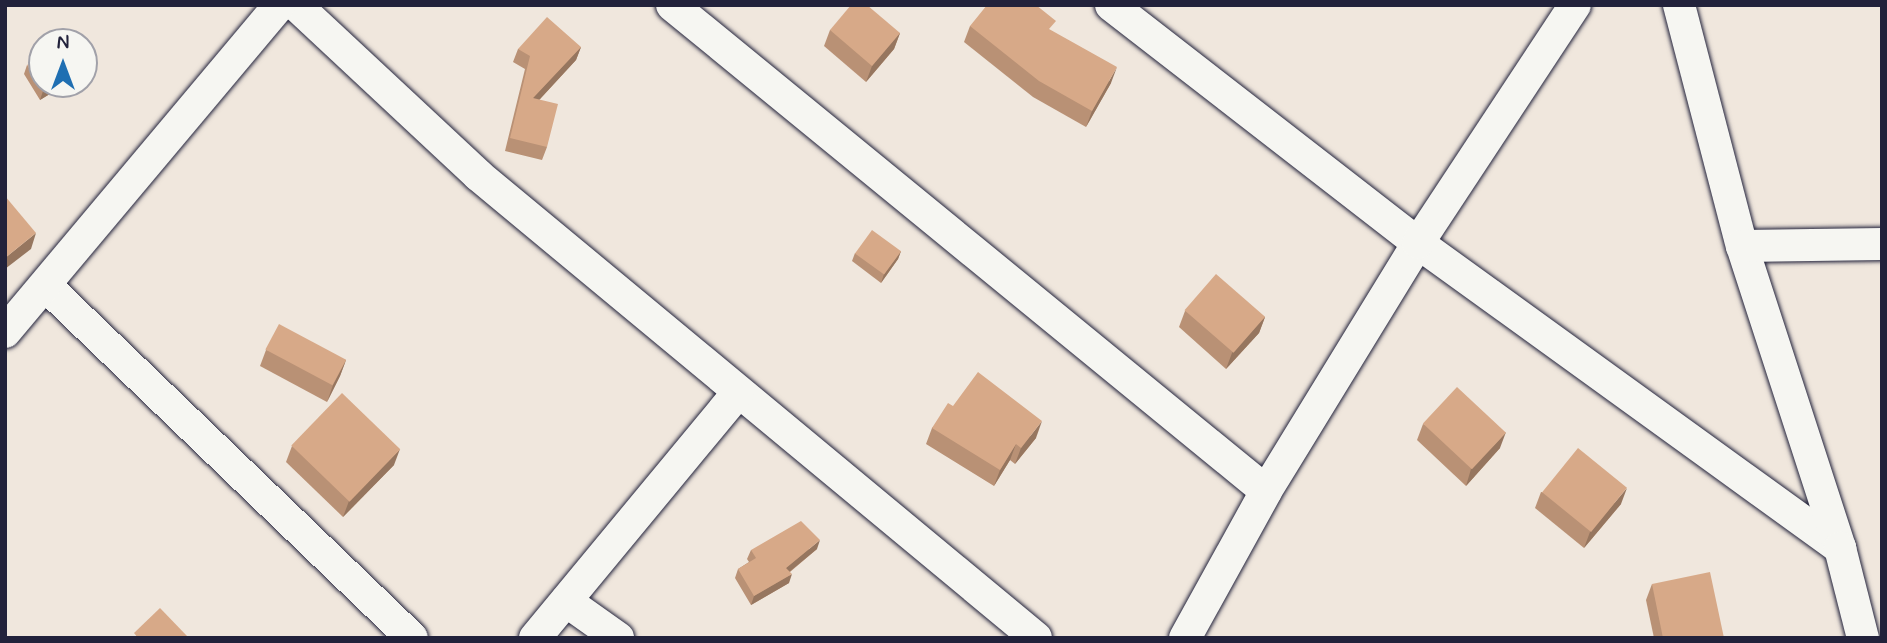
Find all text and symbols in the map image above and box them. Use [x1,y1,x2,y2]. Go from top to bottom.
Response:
north arrow [28,28,98,98]
text: N [57,31,69,56]

